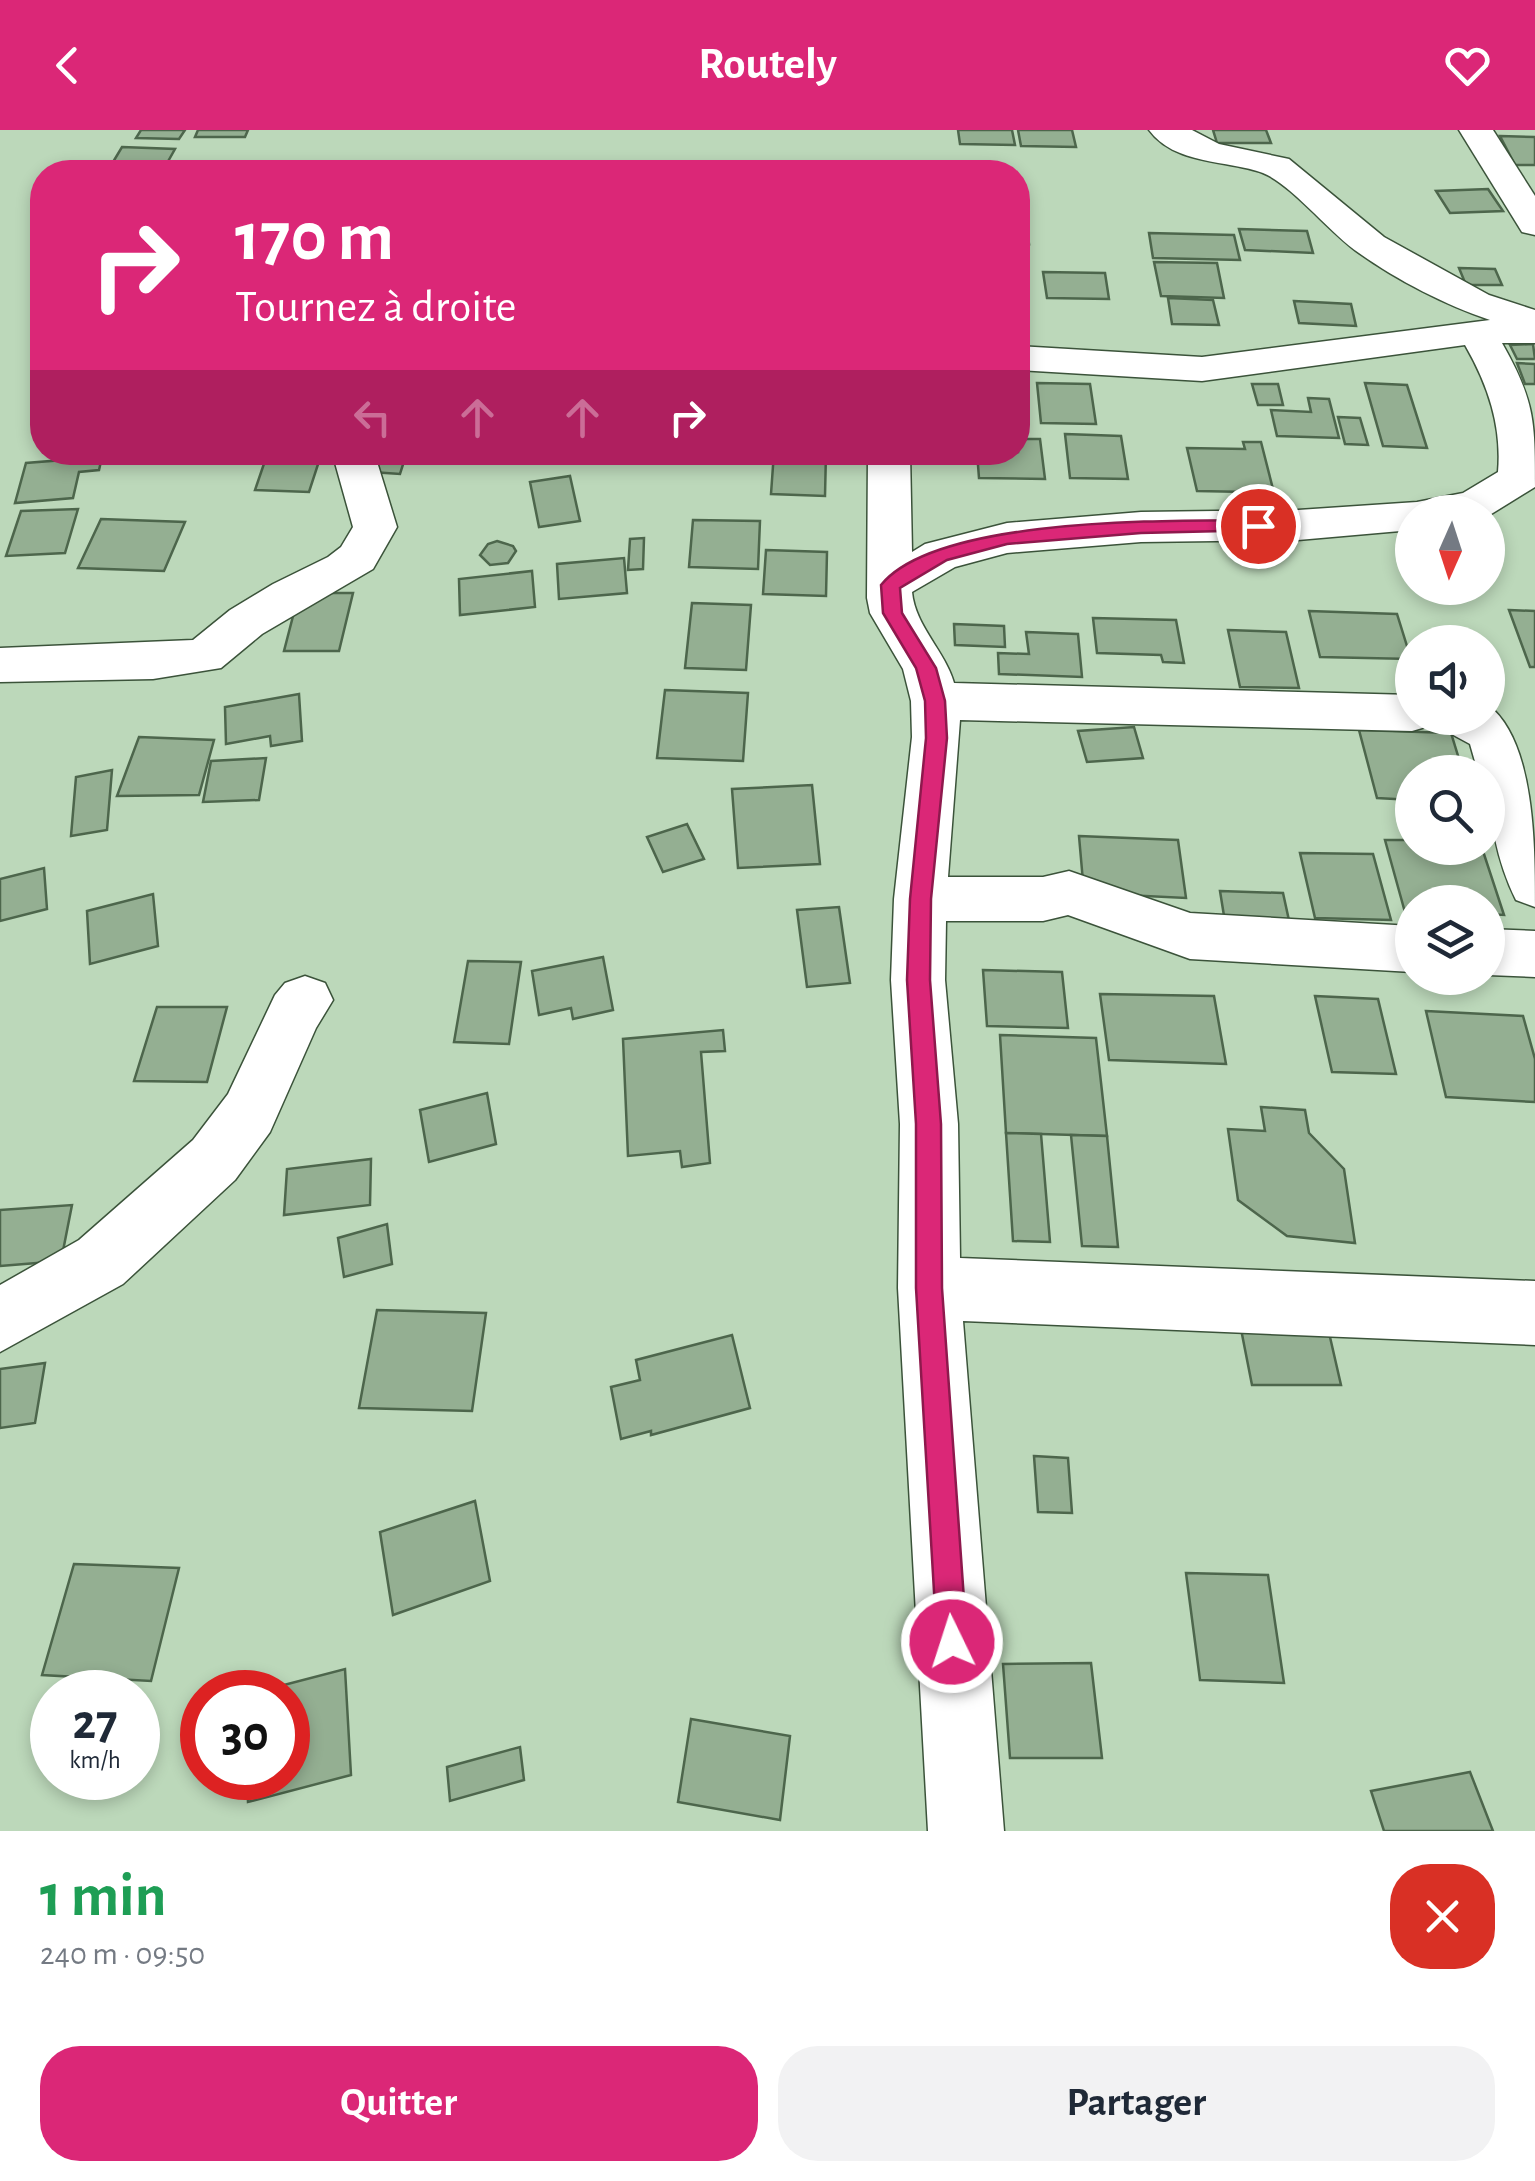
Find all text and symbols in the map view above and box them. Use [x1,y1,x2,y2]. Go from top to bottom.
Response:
icon: back [40,38,95,93]
icon: heart [1440,38,1495,93]
text: Routely [698,42,837,87]
icon: right [70,200,200,330]
text: 170 m [235,203,394,273]
text: Tournez à droite [235,285,517,330]
icon: left [345,390,400,445]
icon: ahead [450,390,505,445]
icon: ahead [555,390,610,445]
icon: right [660,390,715,445]
pin [1216,484,1301,569]
north arrow [1395,495,1505,605]
map controls [1395,495,1505,995]
icon: arrive [1231,499,1286,554]
button: sound [1395,625,1505,735]
button: search [1395,755,1505,865]
button: layers [1395,885,1505,995]
position arrow [900,1590,1004,1694]
speed limit sign: 30 [180,1670,310,1800]
text: 27 [72,1698,118,1748]
text: km/h [69,1748,121,1773]
button: close [1390,1864,1495,1969]
text: 1 min [40,1867,166,1927]
text: 240 m · 09:50 [40,1938,205,1970]
button: Quitter [40,2046,758,2161]
button: Partager [778,2046,1495,2161]

